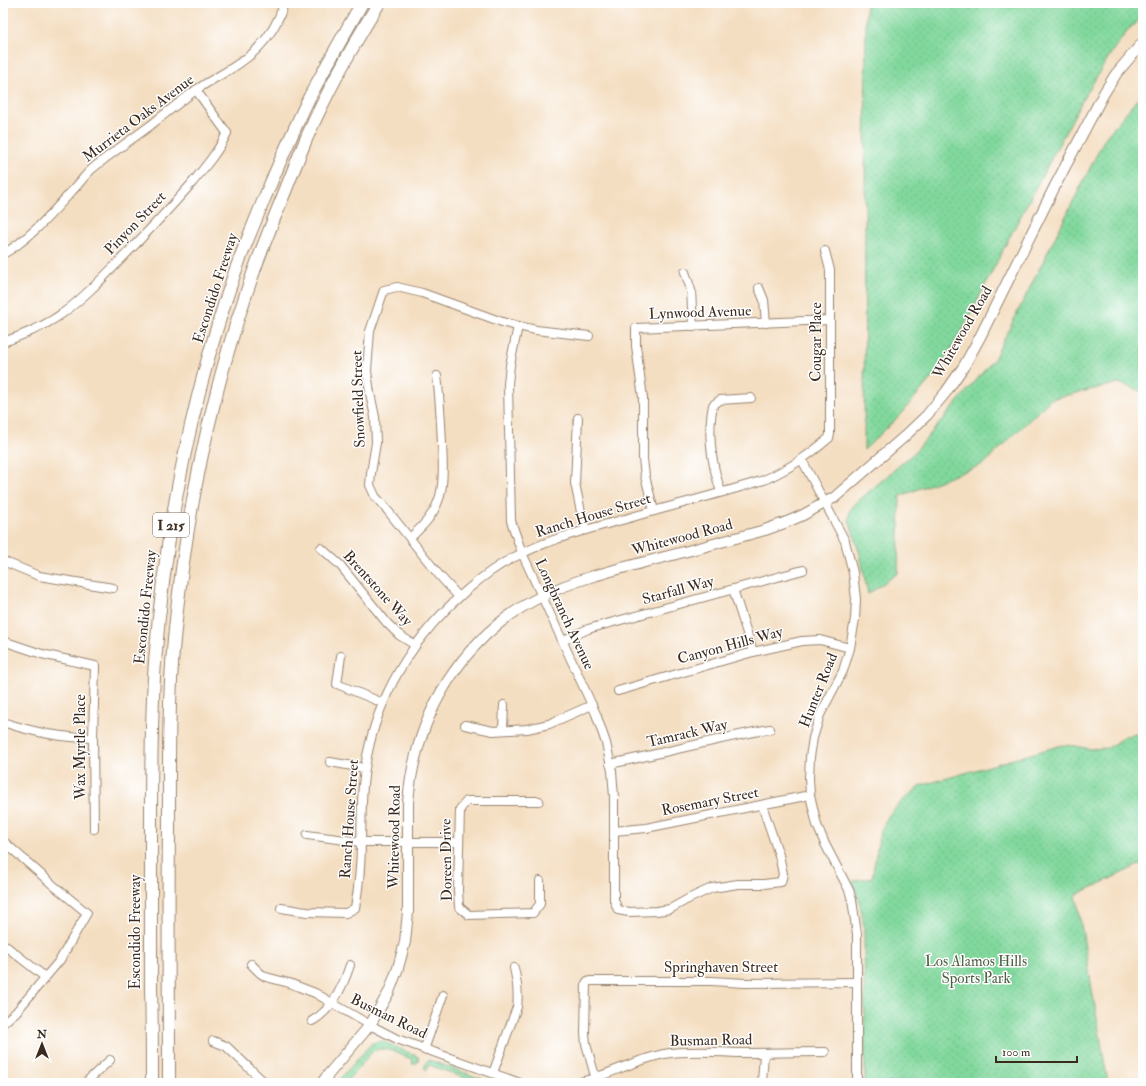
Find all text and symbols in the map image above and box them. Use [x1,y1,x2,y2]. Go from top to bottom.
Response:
street label: Murrieta Oaks Avenue [79,70,198,167]
street label: Pinyon Street [100,188,170,259]
street label: Escondido Freeway [189,230,242,346]
street label: Whitewood Road [928,282,997,383]
street label: Lynwood Avenue [648,301,752,324]
street label: Cougar Place [807,302,826,382]
street label: Snowfield Street [347,350,370,448]
street label: Ranch House Street [533,489,653,542]
road number: I 215 [153,513,189,537]
street label: Whitewood Road [629,515,735,560]
street label: Brentstone Way [339,547,417,630]
street label: Escondido Freeway [130,549,161,665]
street label: Longbranch Avenue [530,556,599,673]
street label: Starfall Way [640,572,716,609]
street label: Canyon Hills Way [675,622,785,669]
street label: Hunter Road [795,650,842,730]
street label: Wax Myrtle Place [71,694,90,801]
street label: Tamrack Way [645,715,730,752]
street label: Ranch House Street [336,759,363,879]
street label: Rosemary Street [660,783,760,820]
street label: Whitewood Road [384,784,405,890]
street label: Doreen Drive [436,818,457,902]
street label: Escondido Freeway [126,874,145,989]
park label: Los Alamos Hills Sports Park [925,952,1027,989]
street label: Springhaven Street [664,958,778,978]
street label: Busman Road [347,990,431,1043]
north arrow [22,1024,62,1064]
text: N [36,1028,48,1041]
street label: Busman Road [669,1030,753,1051]
scale bar [996,1038,1077,1064]
text: 100 m [1002,1045,1031,1060]

